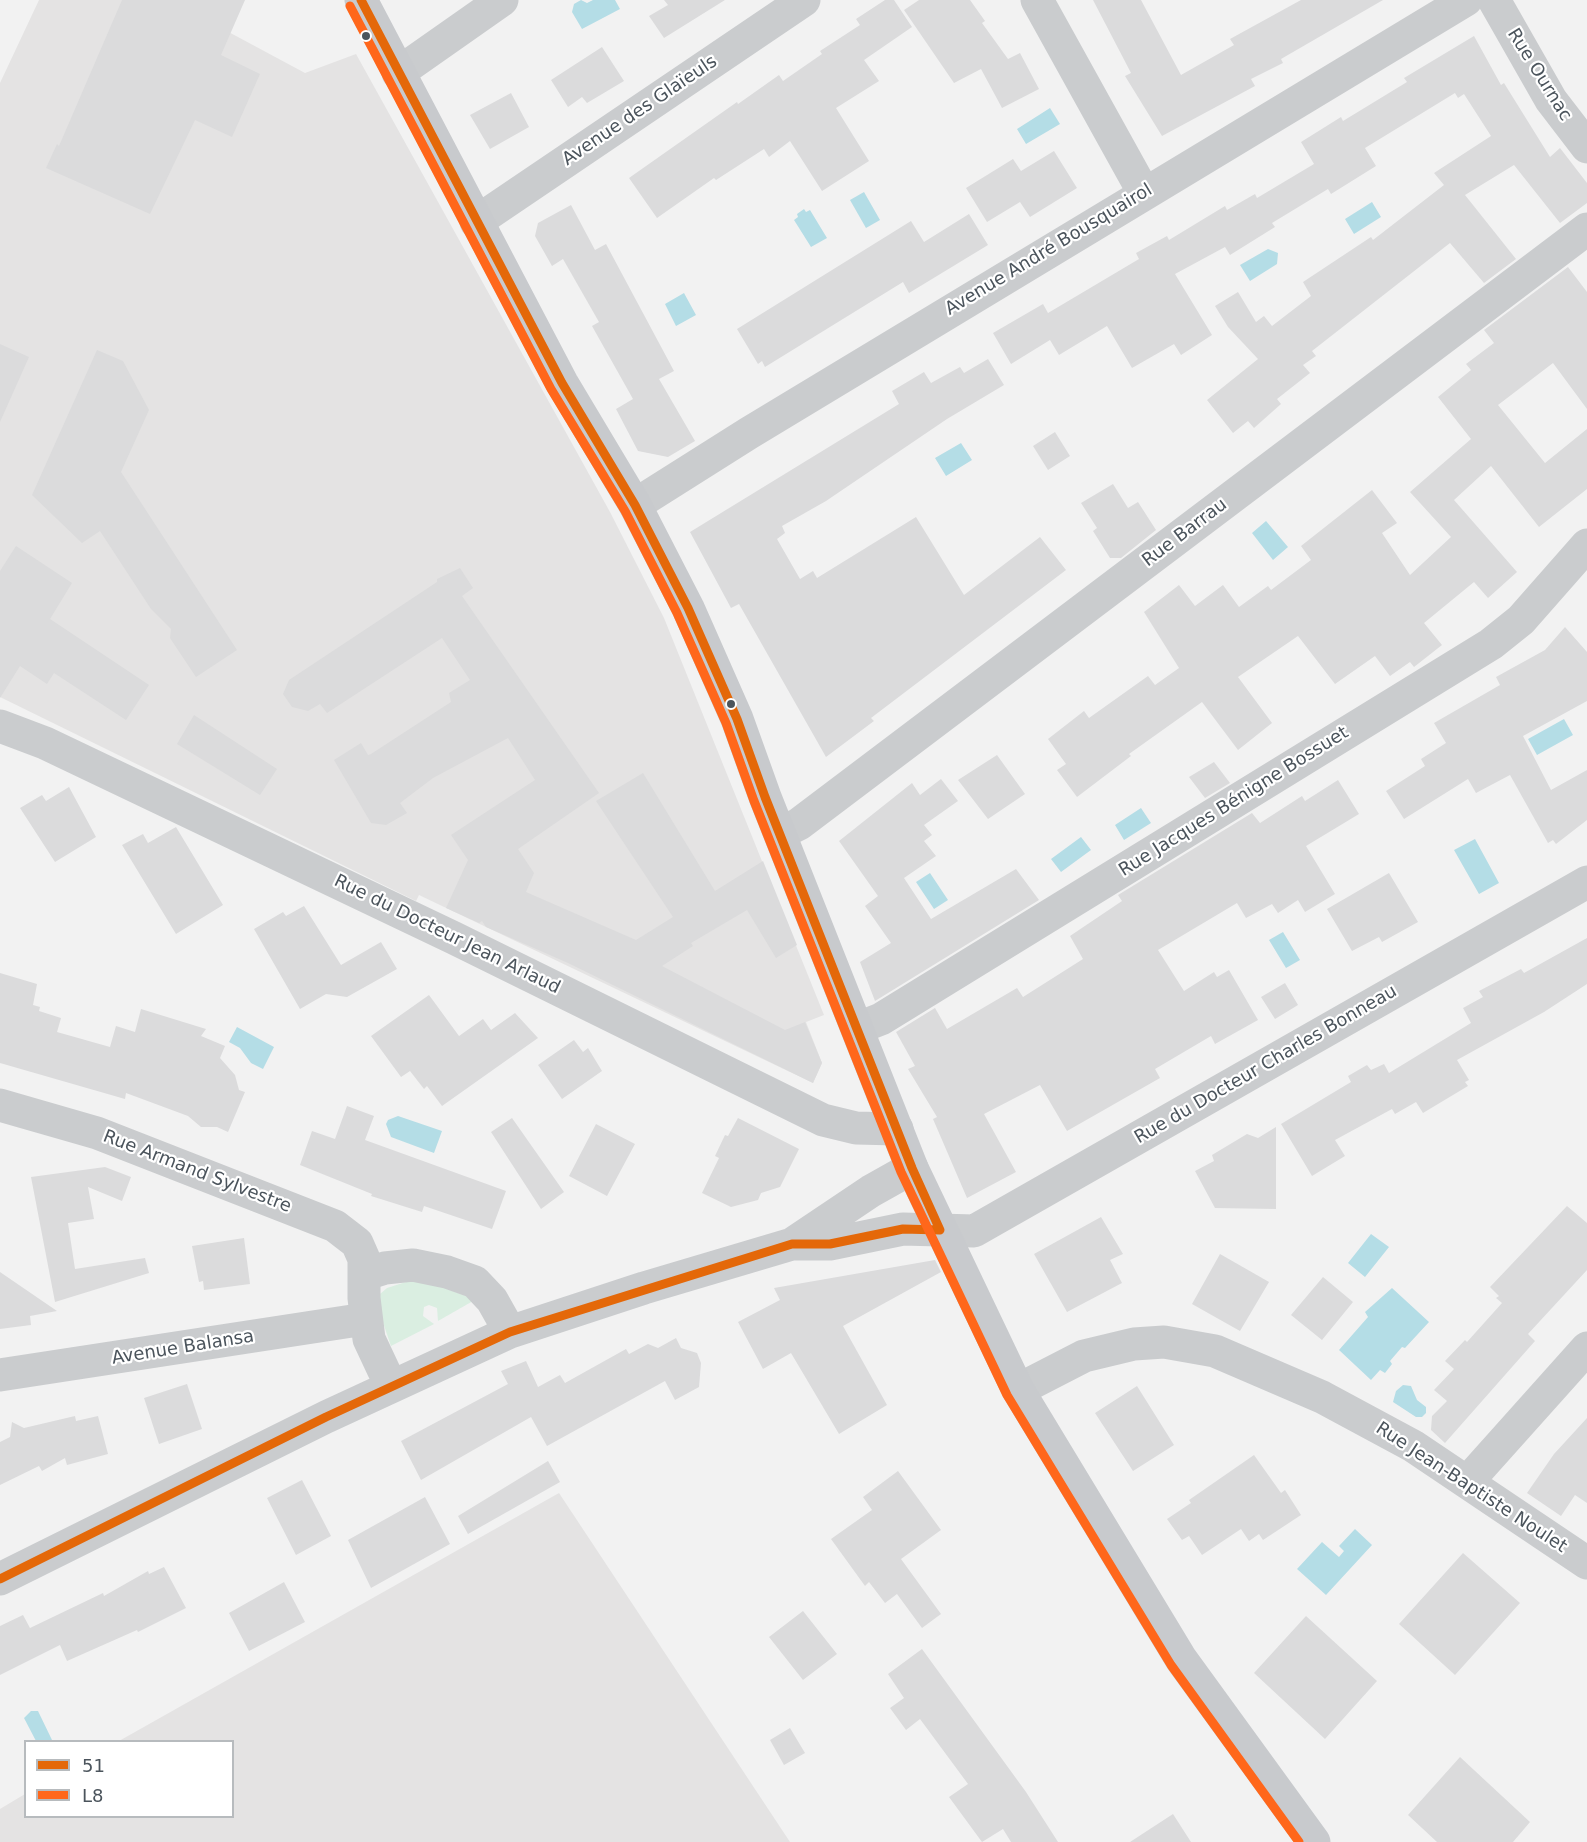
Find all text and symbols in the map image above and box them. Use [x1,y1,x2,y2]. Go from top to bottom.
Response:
street label: Rue Ournac [1502,25,1576,125]
unlabelled marker [360,30,372,42]
street label: Avenue des Glaïeuls [559,51,721,171]
street label: Avenue André Bousquairol [942,180,1156,320]
street label: Rue Barrau [1138,494,1232,572]
unlabelled marker [725,698,737,710]
street label: Rue Jacques Bénigne Bossuet [1115,722,1353,882]
street label: Rue du Docteur Jean Arlaud [330,871,564,999]
street label: Rue du Docteur Charles Bonneau [1131,981,1401,1149]
street label: Rue Armand Sylvestre [100,1126,294,1218]
street label: Avenue Balansa [110,1326,256,1370]
street label: Rue Jean-Baptiste Noulet [1371,1418,1571,1558]
legend [24,1740,234,1818]
text: 51 [82,1755,105,1776]
text: L8 [82,1785,103,1806]

